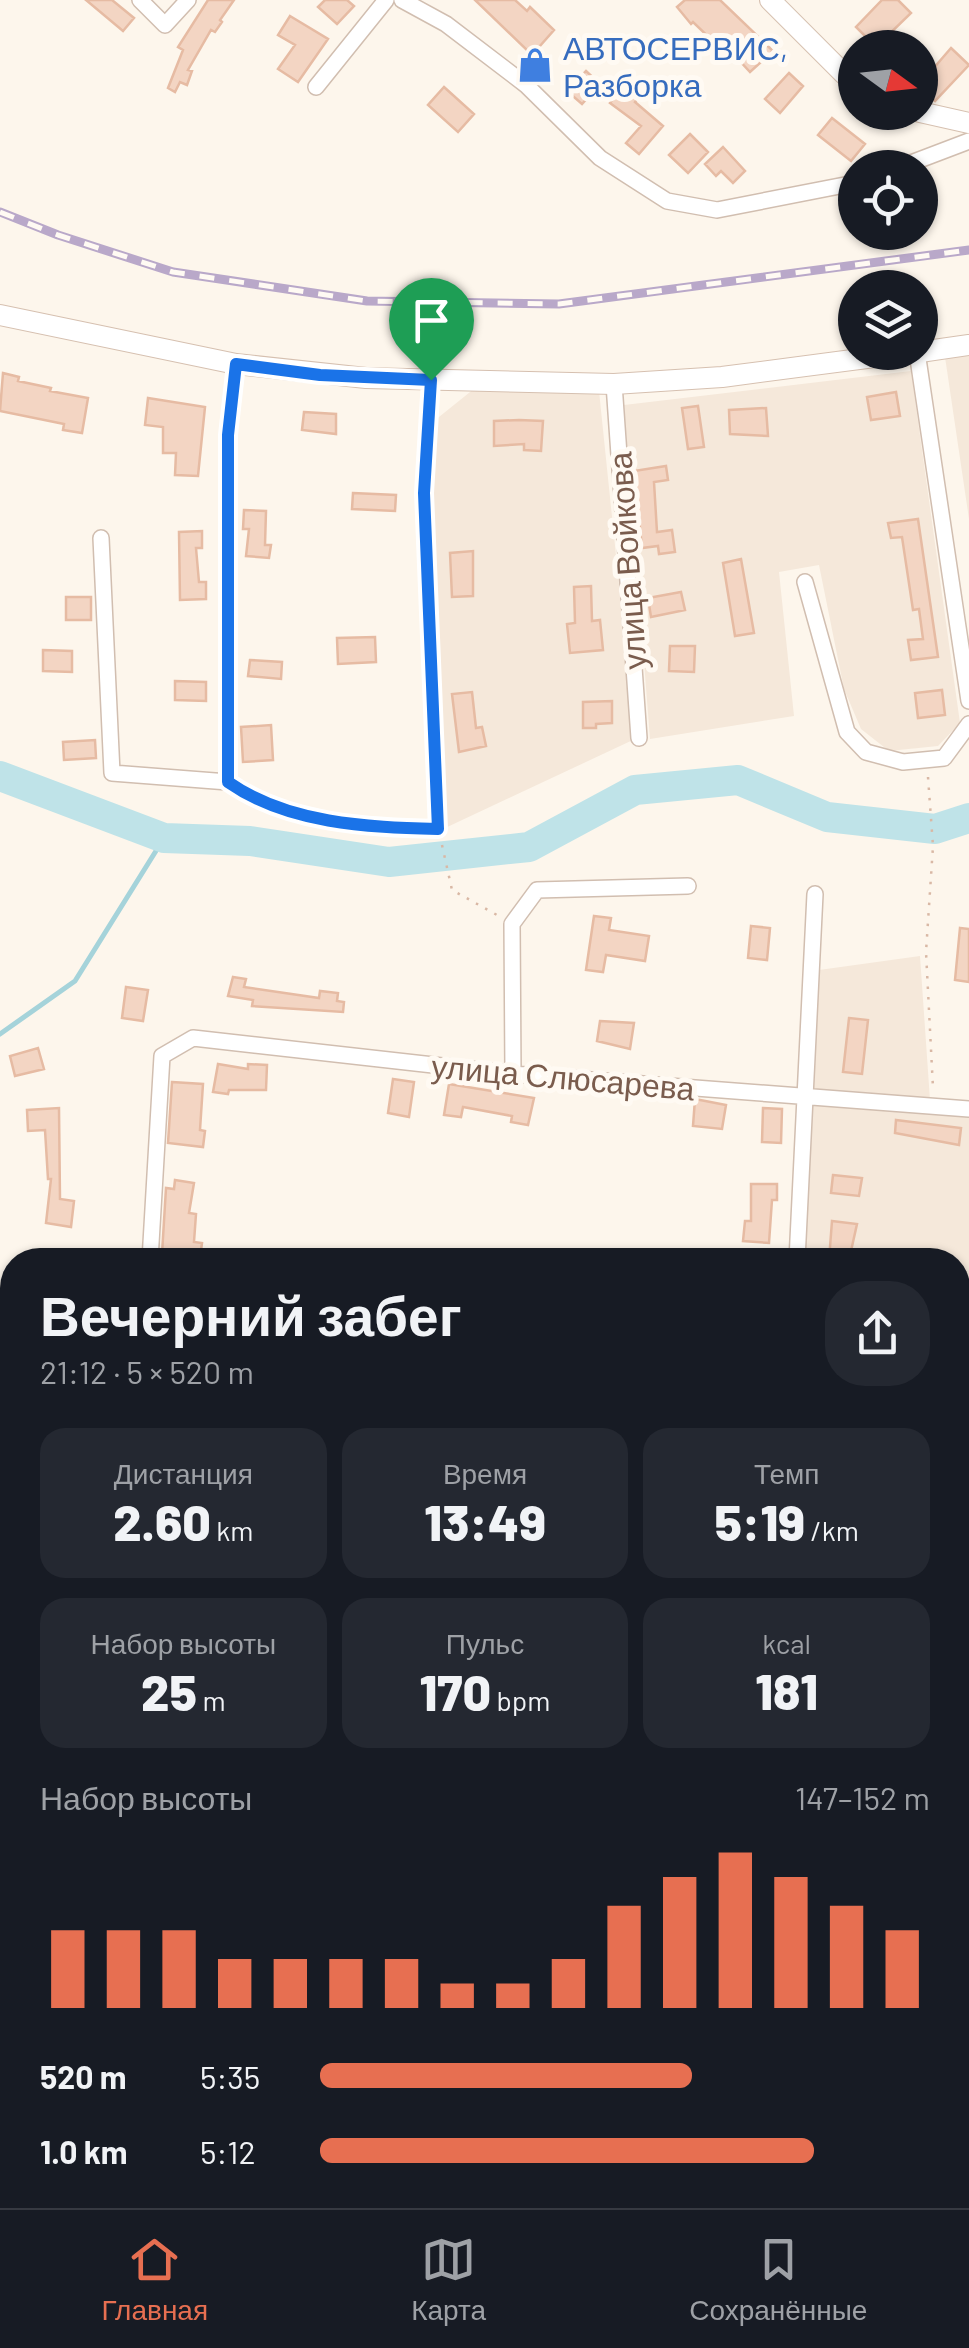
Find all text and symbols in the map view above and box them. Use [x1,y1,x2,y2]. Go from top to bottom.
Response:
place label: АВТОСЕРВИС, Разборка [563,28,788,104]
north arrow [838,30,938,130]
map controls [838,30,938,370]
shop icon: АВТОСЕРВИС, Разборка [516,46,554,84]
button: locate [838,150,938,250]
button: layers [838,270,938,370]
pin [389,278,474,381]
icon: arrive [404,293,459,348]
street label: улица Войкова [599,451,654,671]
street label: улица Слюсарева [430,1046,696,1107]
text: Вечерний забег [40,1281,462,1347]
button: share [825,1281,930,1386]
text: 21:12 · 5 × 520 m [40,1352,254,1390]
text: Дистанция [114,1456,253,1490]
text: Время [443,1456,527,1490]
text: Темп [754,1456,819,1490]
text: 2.60 [113,1491,211,1551]
text: 13:49 [424,1491,546,1551]
text: 5:19 [714,1491,805,1551]
text: km [211,1513,254,1547]
text: /km [805,1513,859,1547]
text: Набор высоты [90,1626,276,1660]
text: Пульс [446,1626,524,1660]
text: kcal [762,1626,811,1660]
text: 181 [755,1660,818,1720]
text: 25 [141,1661,197,1721]
text: 170 [419,1661,491,1721]
text: m [197,1683,226,1717]
text: bpm [491,1683,551,1717]
text: Набор высоты [40,1778,252,1816]
text: 147–152 m [795,1778,930,1816]
text: 520 m [40,2057,127,2095]
text: 5:35 [200,2057,260,2095]
text: 1.0 km [40,2132,128,2170]
text: 5:12 [200,2132,256,2170]
tab: Главная [102,2232,208,2327]
tab: Карта [411,2232,486,2327]
tab: Сохранённые [689,2232,867,2327]

